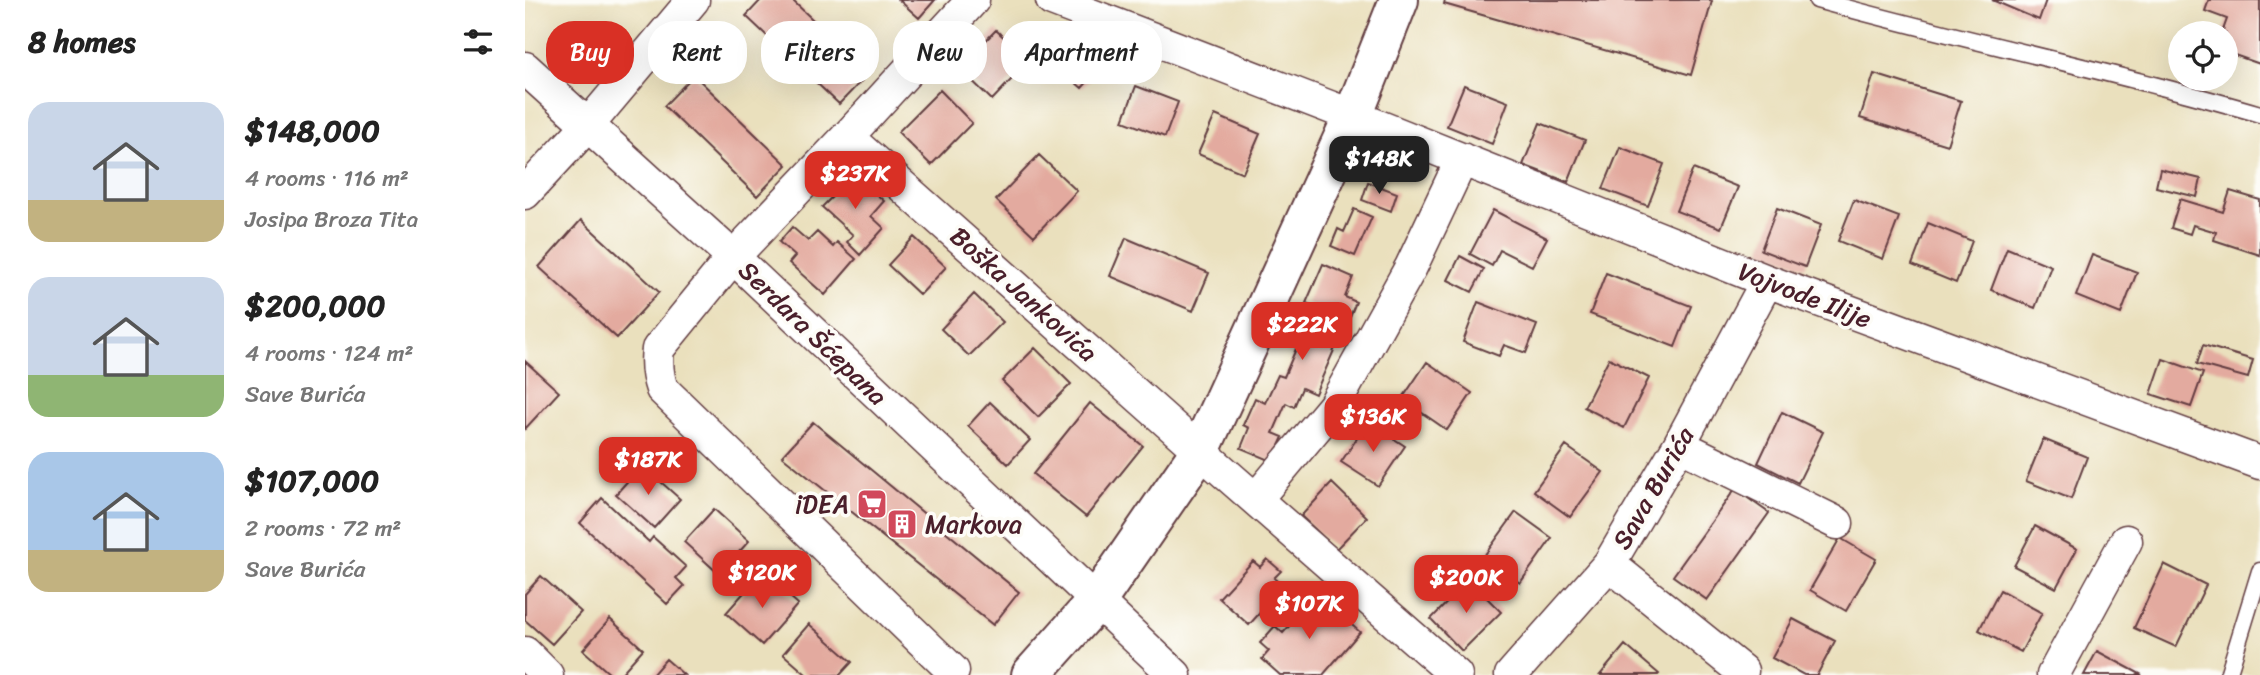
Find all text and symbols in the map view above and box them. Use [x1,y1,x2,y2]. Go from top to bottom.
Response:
text: 8 homes [28,15,136,69]
chip: Buy [546,21,634,84]
chip: Rent [648,21,747,84]
chip: Filters [761,21,879,84]
chip: New [893,21,987,84]
chip: Apartment [1001,21,1162,84]
map controls [2168,21,2238,91]
button: locate [2168,21,2238,91]
icon: filters [459,23,497,61]
text: $148,000 [245,104,380,158]
icon: home [84,130,168,214]
pin: $148K [1330,136,1428,196]
text: $148K [1345,138,1413,179]
pin: $237K [806,152,904,211]
text: $237K [821,153,889,194]
text: 4 rooms · 116 m² [245,158,409,199]
text: Josipa Broza Tita [245,199,418,240]
street label: Boška Jankovića [939,214,1109,374]
street label: Vojvode Ilije [1731,248,1879,342]
street label: Serdara Šćepana [727,249,899,417]
text: $200,000 [245,279,385,333]
pin: $222K [1253,302,1351,362]
text: $222K [1267,304,1337,345]
icon: home [84,305,168,389]
text: 4 rooms · 124 m² [245,333,414,374]
text: Save Burića [245,374,365,415]
pin: $136K [1324,394,1422,454]
text: $136K [1340,396,1406,437]
street label: Sava Burića [1599,417,1707,558]
pin: $187K [599,438,697,497]
text: $187K [615,439,681,480]
text: $107,000 [245,454,379,508]
icon: home [84,480,168,564]
place label: iDEA [795,481,849,527]
supermarket icon: iDEA [855,487,889,521]
place label: Markova [925,501,1022,547]
building icon: Markova [885,507,919,541]
text: 2 rooms · 72 m² [245,508,401,549]
text: Save Burića [245,549,365,590]
pin: $120K [713,550,811,610]
text: $120K [728,552,796,593]
pin: $200K [1417,556,1515,615]
text: $200K [1430,557,1502,598]
pin: $107K [1260,582,1358,641]
text: $107K [1276,583,1343,624]

